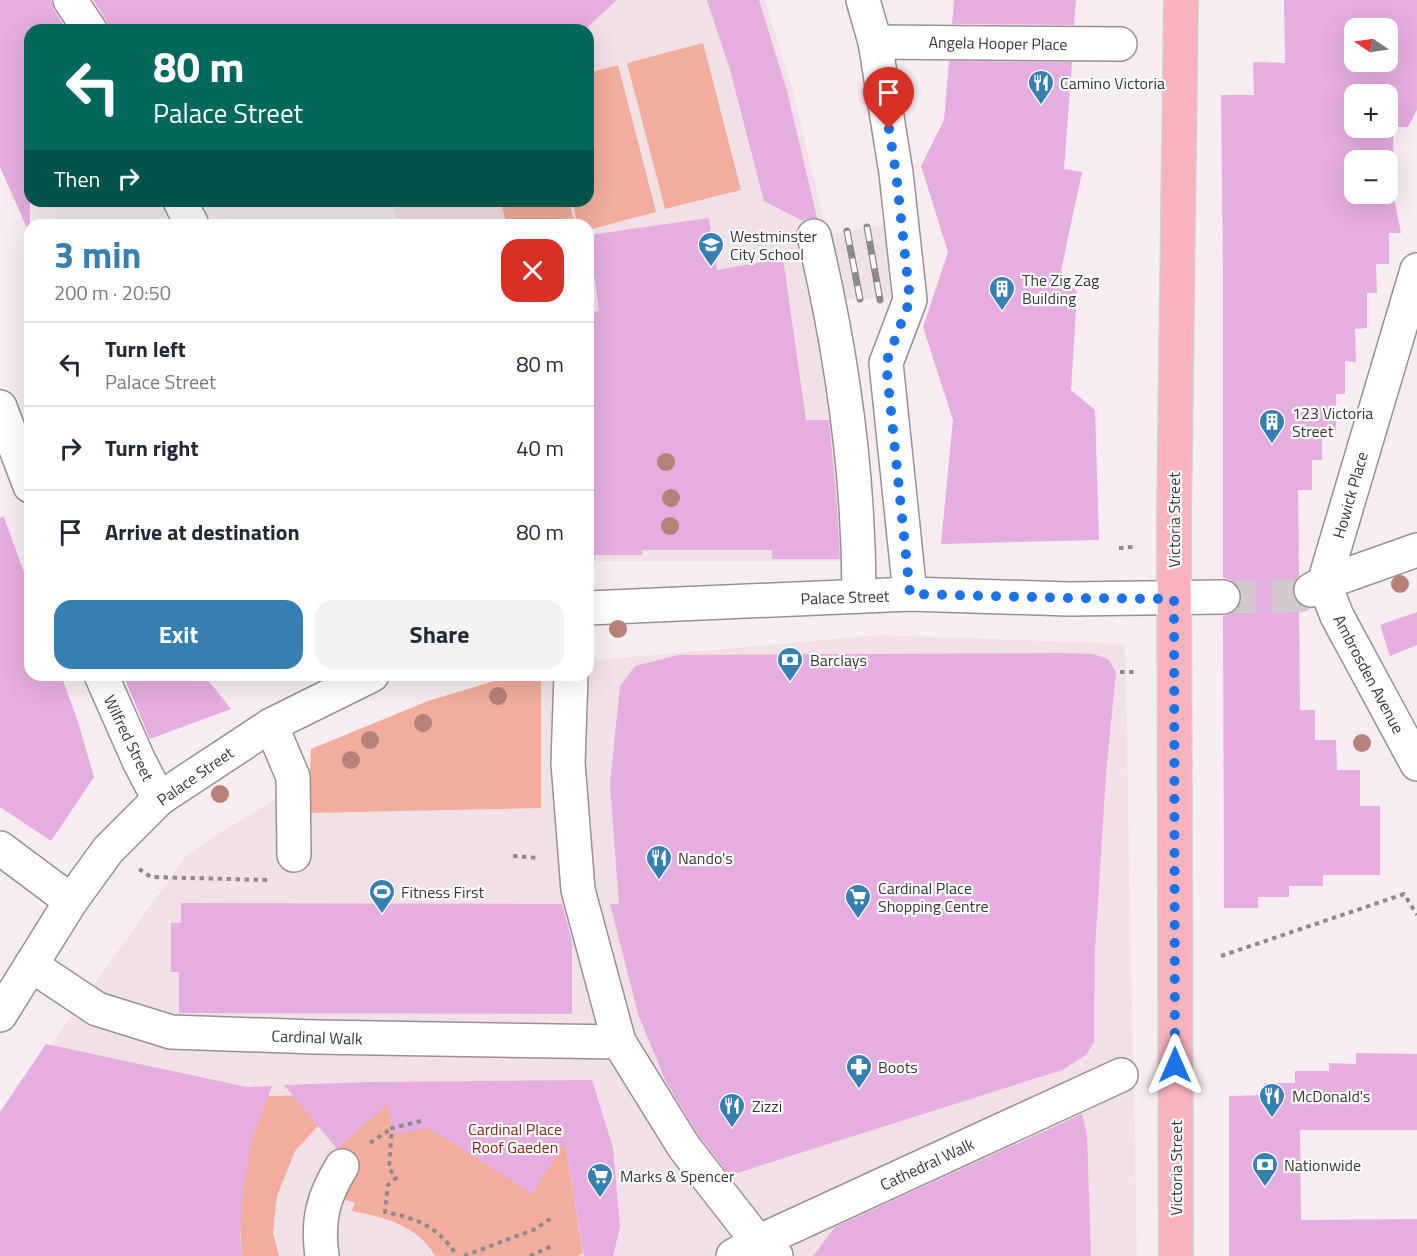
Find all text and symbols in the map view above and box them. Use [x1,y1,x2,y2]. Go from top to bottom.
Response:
north arrow [1344,18,1398,72]
map controls [1344,18,1398,204]
street label: Angela Hooper Place [928,30,1068,56]
text: 80 m [153,34,245,98]
icon: left [54,48,132,126]
pin [863,67,914,129]
restaurant icon: Camino Victoria [1026,68,1056,106]
place label: Camino Victoria [1060,71,1165,95]
icon: arrive [872,76,905,109]
button: + [1344,84,1398,138]
text: Palace Street [153,92,303,133]
button: − [1344,150,1398,204]
text: Then [54,162,100,196]
icon: right [112,162,145,195]
place label: Westminster City School [730,224,818,266]
text: 3 min [54,227,141,282]
school or university icon: Westminster City School [696,230,726,268]
button: close [501,239,564,302]
place label: The Zig Zag Building [1022,268,1099,310]
building icon: The Zig Zag Building [987,274,1017,312]
text: 200 m · 20:50 [54,277,171,308]
text: Turn left [105,332,186,366]
text: 80 m [516,347,564,381]
icon: left [54,348,87,381]
text: Palace Street [105,366,216,397]
place label: 123 Victoria Street [1292,401,1373,443]
building icon: 123 Victoria Street [1257,407,1287,445]
text: Turn right [105,431,199,465]
text: 40 m [516,431,564,465]
icon: right [54,432,87,465]
street label: Howick Place [1326,449,1374,541]
street label: Victoria Street [1162,472,1186,568]
text: Arrive at destination [105,515,300,549]
text: 80 m [516,515,564,549]
icon: arrive [54,516,87,549]
street label: Palace Street [800,583,890,611]
button: Exit [54,600,303,669]
button: Share [315,600,564,669]
street label: Ambrosden Avenue [1328,610,1410,738]
bank icon: Barclays [775,645,805,683]
place label: Barclays [810,648,867,672]
street label: Wilfred Street [98,691,160,786]
street label: Palace Street [152,740,239,811]
restaurant icon: Nando's [644,843,674,881]
place label: Nando's [678,846,733,870]
place label: Cardinal Place Shopping Centre [878,876,989,918]
sports icon: Fitness First [367,877,397,915]
place label: Fitness First [401,880,485,904]
supermarket icon: Cardinal Place Shopping Centre [843,882,873,920]
street label: Cardinal Walk [271,1023,363,1051]
position arrow [1143,1033,1207,1097]
pharmacy icon: Boots [844,1052,874,1090]
place label: Boots [878,1055,918,1079]
restaurant icon: McDonald's [1257,1081,1287,1119]
place label: McDonald's [1292,1084,1371,1108]
restaurant icon: Zizzi [717,1091,747,1129]
place label: Zizzi [752,1094,782,1118]
park label: Cardinal Place Roof Gaeden [468,1117,562,1159]
street label: Victoria Street [1164,1120,1188,1216]
street label: Cathedral Walk [876,1132,978,1196]
bank icon: Nationwide [1250,1150,1280,1188]
place label: Nationwide [1284,1153,1361,1177]
supermarket icon: Marks & Spencer [585,1161,615,1199]
place label: Marks & Spencer [620,1164,735,1188]

